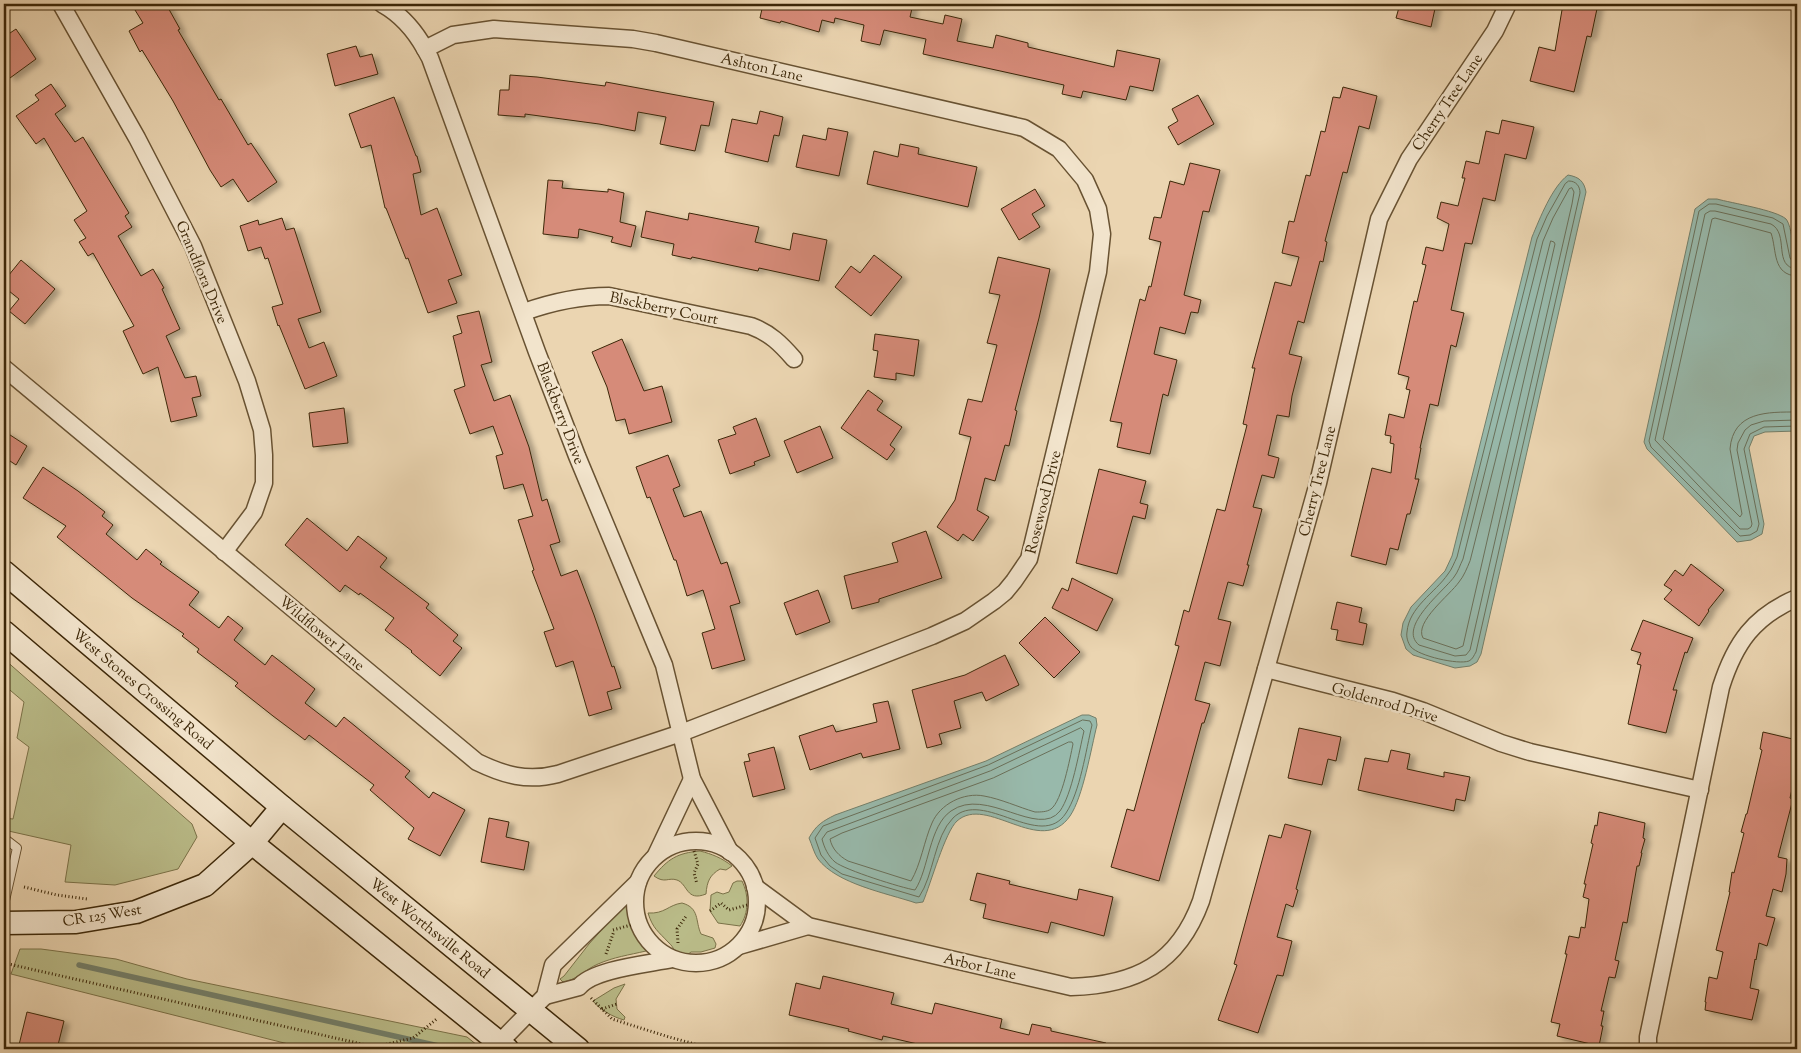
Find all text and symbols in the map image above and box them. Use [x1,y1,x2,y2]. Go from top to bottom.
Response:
street label: Ashton Lane [718,49,805,88]
street label: Cherry Tree Lane [1408,50,1489,156]
street label: Grandflora Drive [169,218,232,327]
street label: Blsckberry Court [607,288,720,331]
street label: Blackberry Drive [530,359,589,468]
street label: Cherry Tree Lane [1295,424,1342,539]
street label: Rosewood Drive [1021,448,1067,556]
street label: Wildflower Lane [273,592,369,676]
street label: West Stones Crossing Road [67,625,217,756]
street label: Goldenrod Drive [1329,678,1440,729]
street label: West Worthsville Road [364,874,494,985]
street label: CR 125 West [61,900,143,933]
street label: Arbor Lane [941,949,1018,986]

